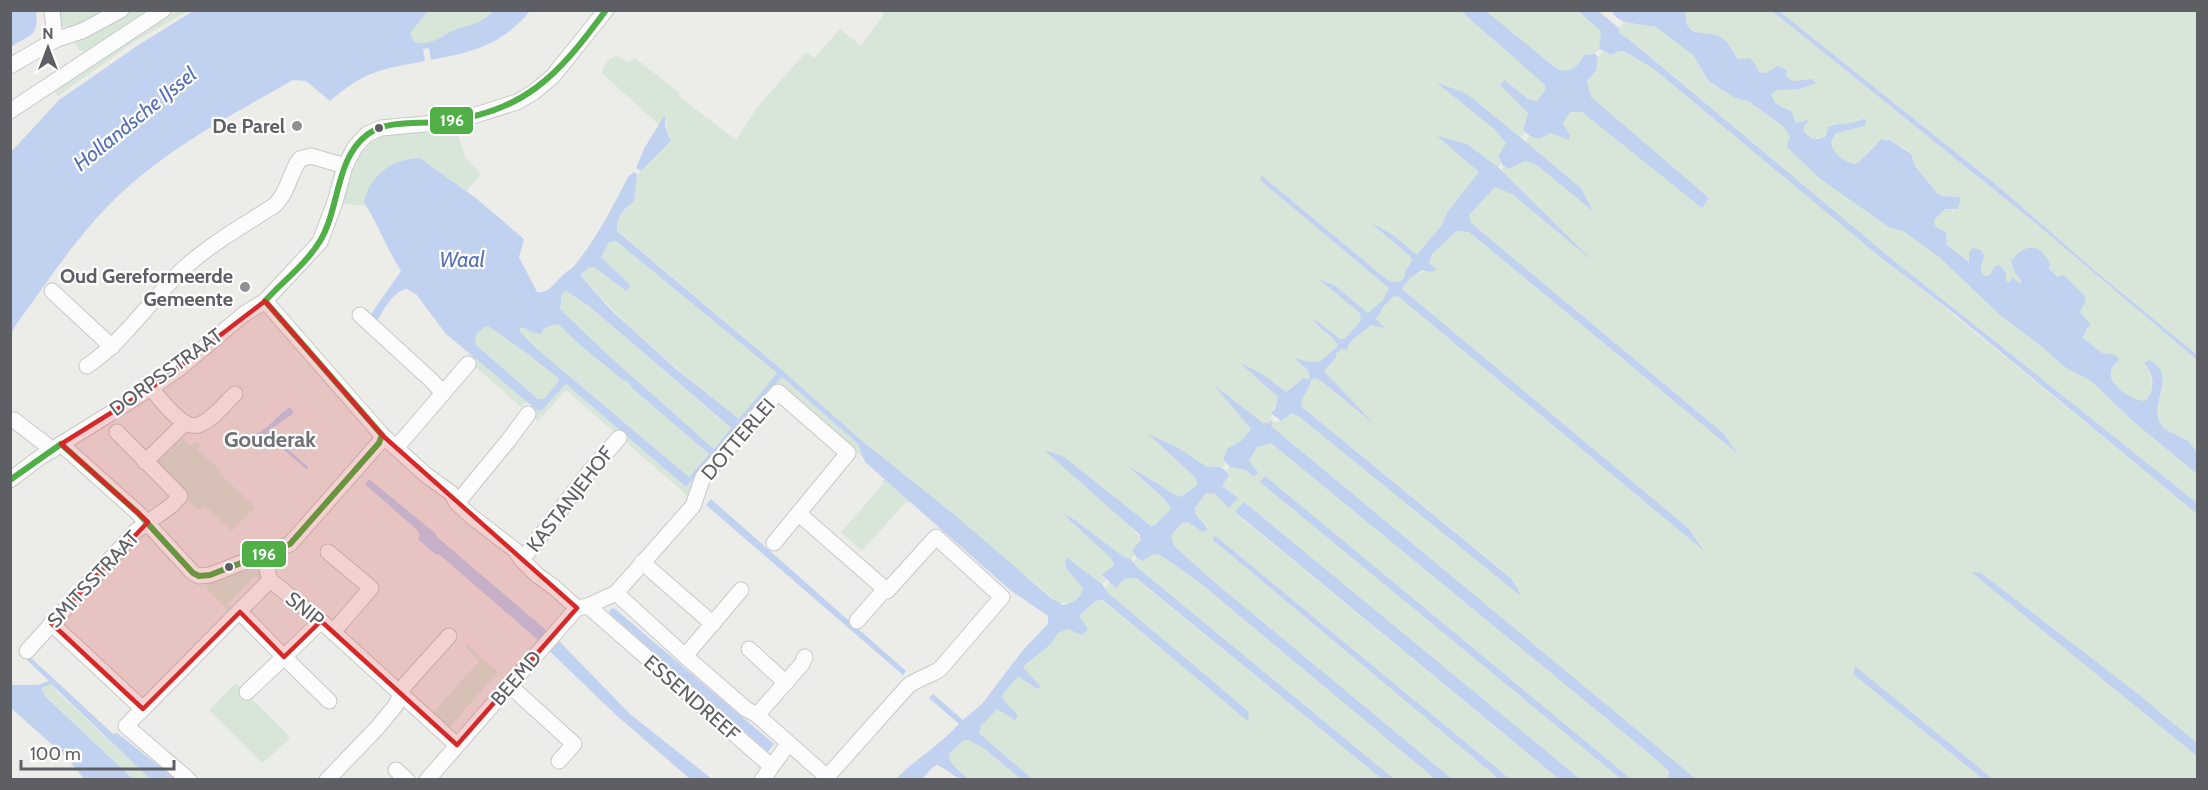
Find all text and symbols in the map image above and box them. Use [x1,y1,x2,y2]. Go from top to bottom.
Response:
north arrow [18,18,78,78]
text: N [42,24,54,43]
water label: Hollandsche IJssel [68,61,201,176]
line badge: 196 [429,106,474,135]
text: 196 [440,111,464,130]
place label: De Parel [212,114,285,138]
marker: De Parel [290,119,304,133]
unlabelled marker [373,122,385,134]
water label: Waal [439,247,485,272]
place label: Oud Gereformeerde Gemeente [60,264,233,311]
marker: Oud Gereformeerde Gemeente [238,280,252,294]
street label: DORPSSTRAAT [105,323,227,421]
street label: DOTTERLEI [696,393,780,485]
district label: Gouderak [224,426,316,453]
street label: KASTANJEHOF [521,441,619,557]
street label: SMITSSTRAAT [42,525,144,632]
line badge: 196 [241,540,287,568]
text: 196 [252,545,276,564]
unlabelled marker [223,561,235,573]
street label: SNIP [281,586,329,632]
street label: BEEMD [486,646,546,710]
street label: ESSENDREEF [639,650,745,746]
scale bar [21,733,174,771]
text: 100 m [30,743,81,765]

